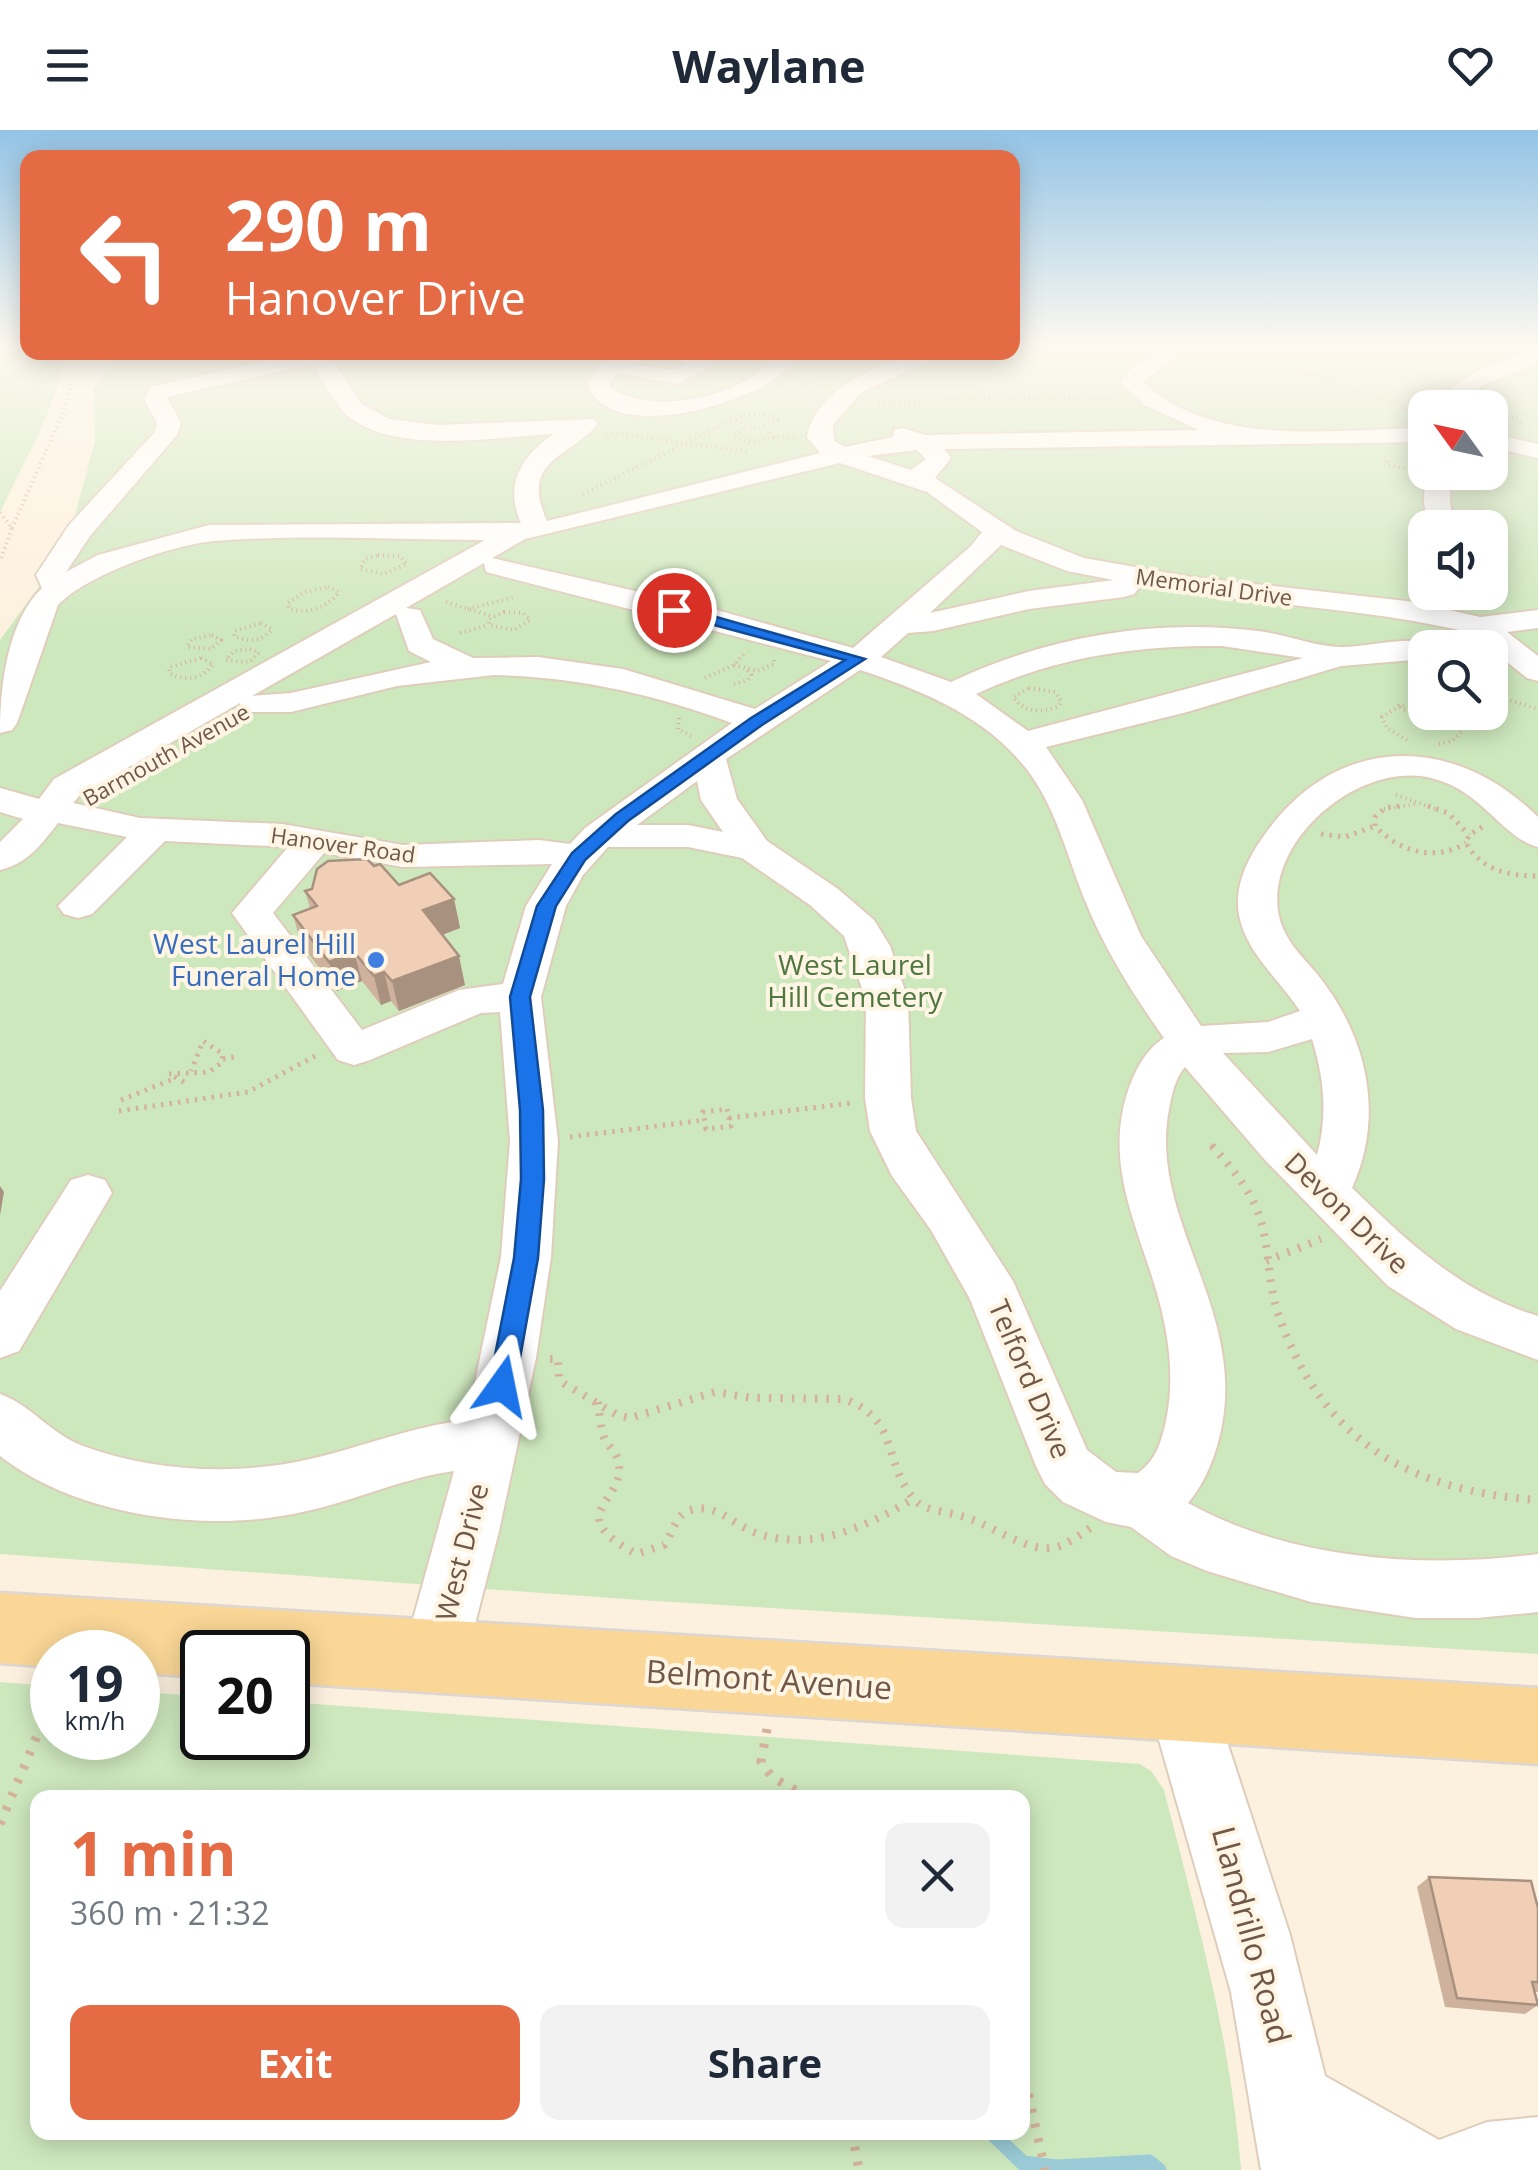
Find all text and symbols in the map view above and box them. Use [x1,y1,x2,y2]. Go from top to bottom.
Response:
text: Waylane [672,35,866,96]
icon: menu [40,38,95,93]
icon: heart [1443,38,1498,93]
text: 290 m [225,176,432,272]
icon: left [60,190,190,320]
text: Hanover Drive [225,267,526,328]
north arrow [1408,390,1508,490]
map controls [1408,390,1508,730]
button: sound [1408,510,1508,610]
street label: Memorial Drive [1134,560,1294,612]
pin [632,568,717,653]
icon: arrive [647,583,702,638]
button: search [1408,630,1508,730]
street label: Barmouth Avenue [77,696,254,812]
street label: Hanover Road [269,819,417,869]
place label: West Laurel Hill Funeral Home [153,924,356,994]
park label: West Laurel Hill Cemetery [767,945,944,1015]
marker: West Laurel Hill Funeral Home [365,949,387,971]
street label: Devon Drive [1277,1143,1418,1281]
street label: Telford Drive [980,1293,1081,1464]
position arrow [450,1334,554,1438]
street label: West Drive [426,1479,496,1625]
speed limit sign: 20 [180,1630,310,1760]
street label: Belmont Avenue [645,1648,893,1709]
text: 19 [66,1649,124,1717]
text: km/h [65,1703,125,1737]
text: 1 min [70,1812,237,1894]
street label: Llandrillo Road [1203,1821,1302,2048]
button: close [885,1823,990,1928]
text: 360 m · 21:32 [70,1891,269,1934]
button: Exit [70,2005,520,2120]
button: Share [540,2005,990,2120]

